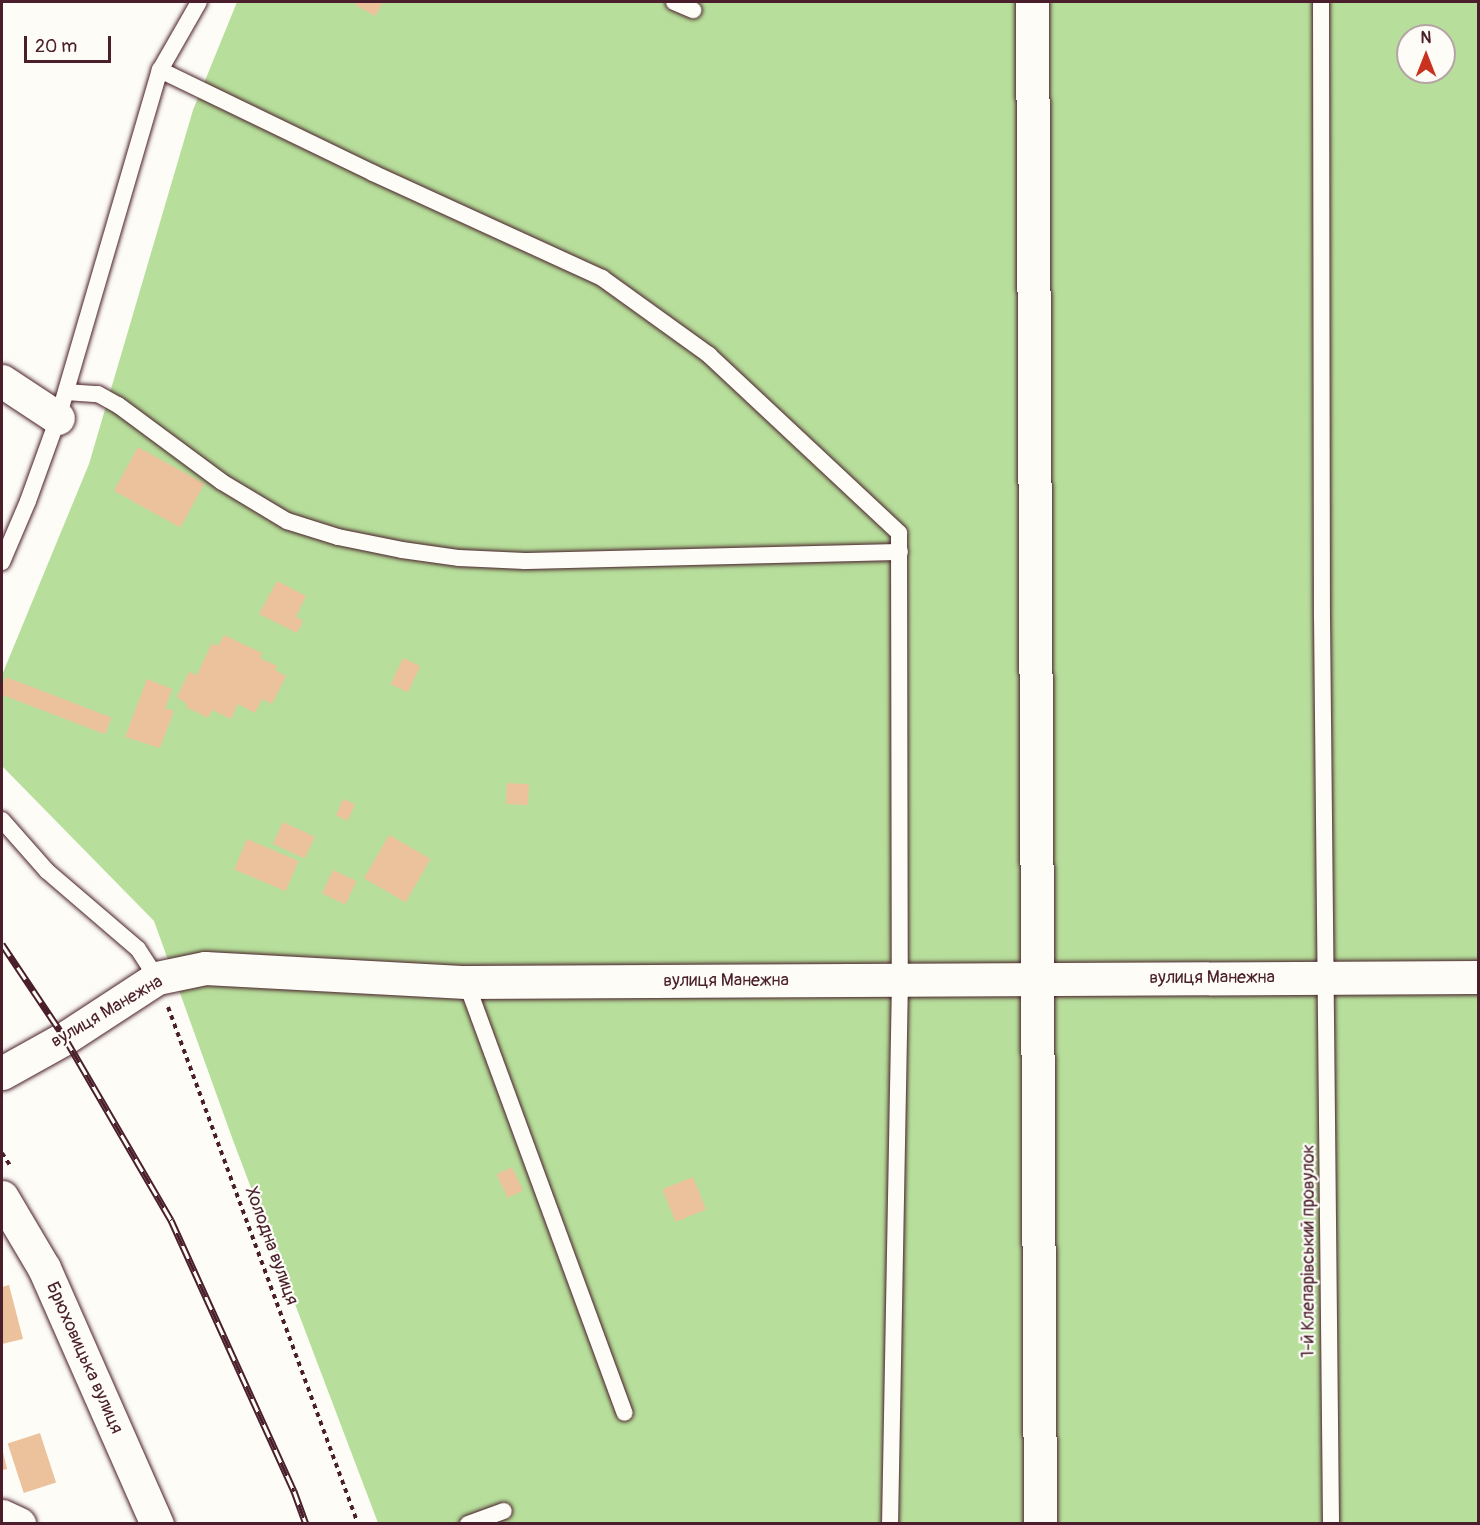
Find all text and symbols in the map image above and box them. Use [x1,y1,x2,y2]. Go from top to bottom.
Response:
scale bar [27,24,114,62]
north arrow [1396,24,1456,84]
text: N [1421,28,1431,48]
text: 20 m [35,35,77,58]
street label: вулиця Манежна [1149,967,1275,989]
street label: вулиця Манежна [663,970,789,992]
street label: вулиця Манежна [47,971,167,1053]
street label: 1-й Клепарівський провулок [1298,1144,1320,1358]
street label: Холодна вулиця [240,1184,302,1308]
street label: Брюховицька вулиця [41,1279,127,1437]

